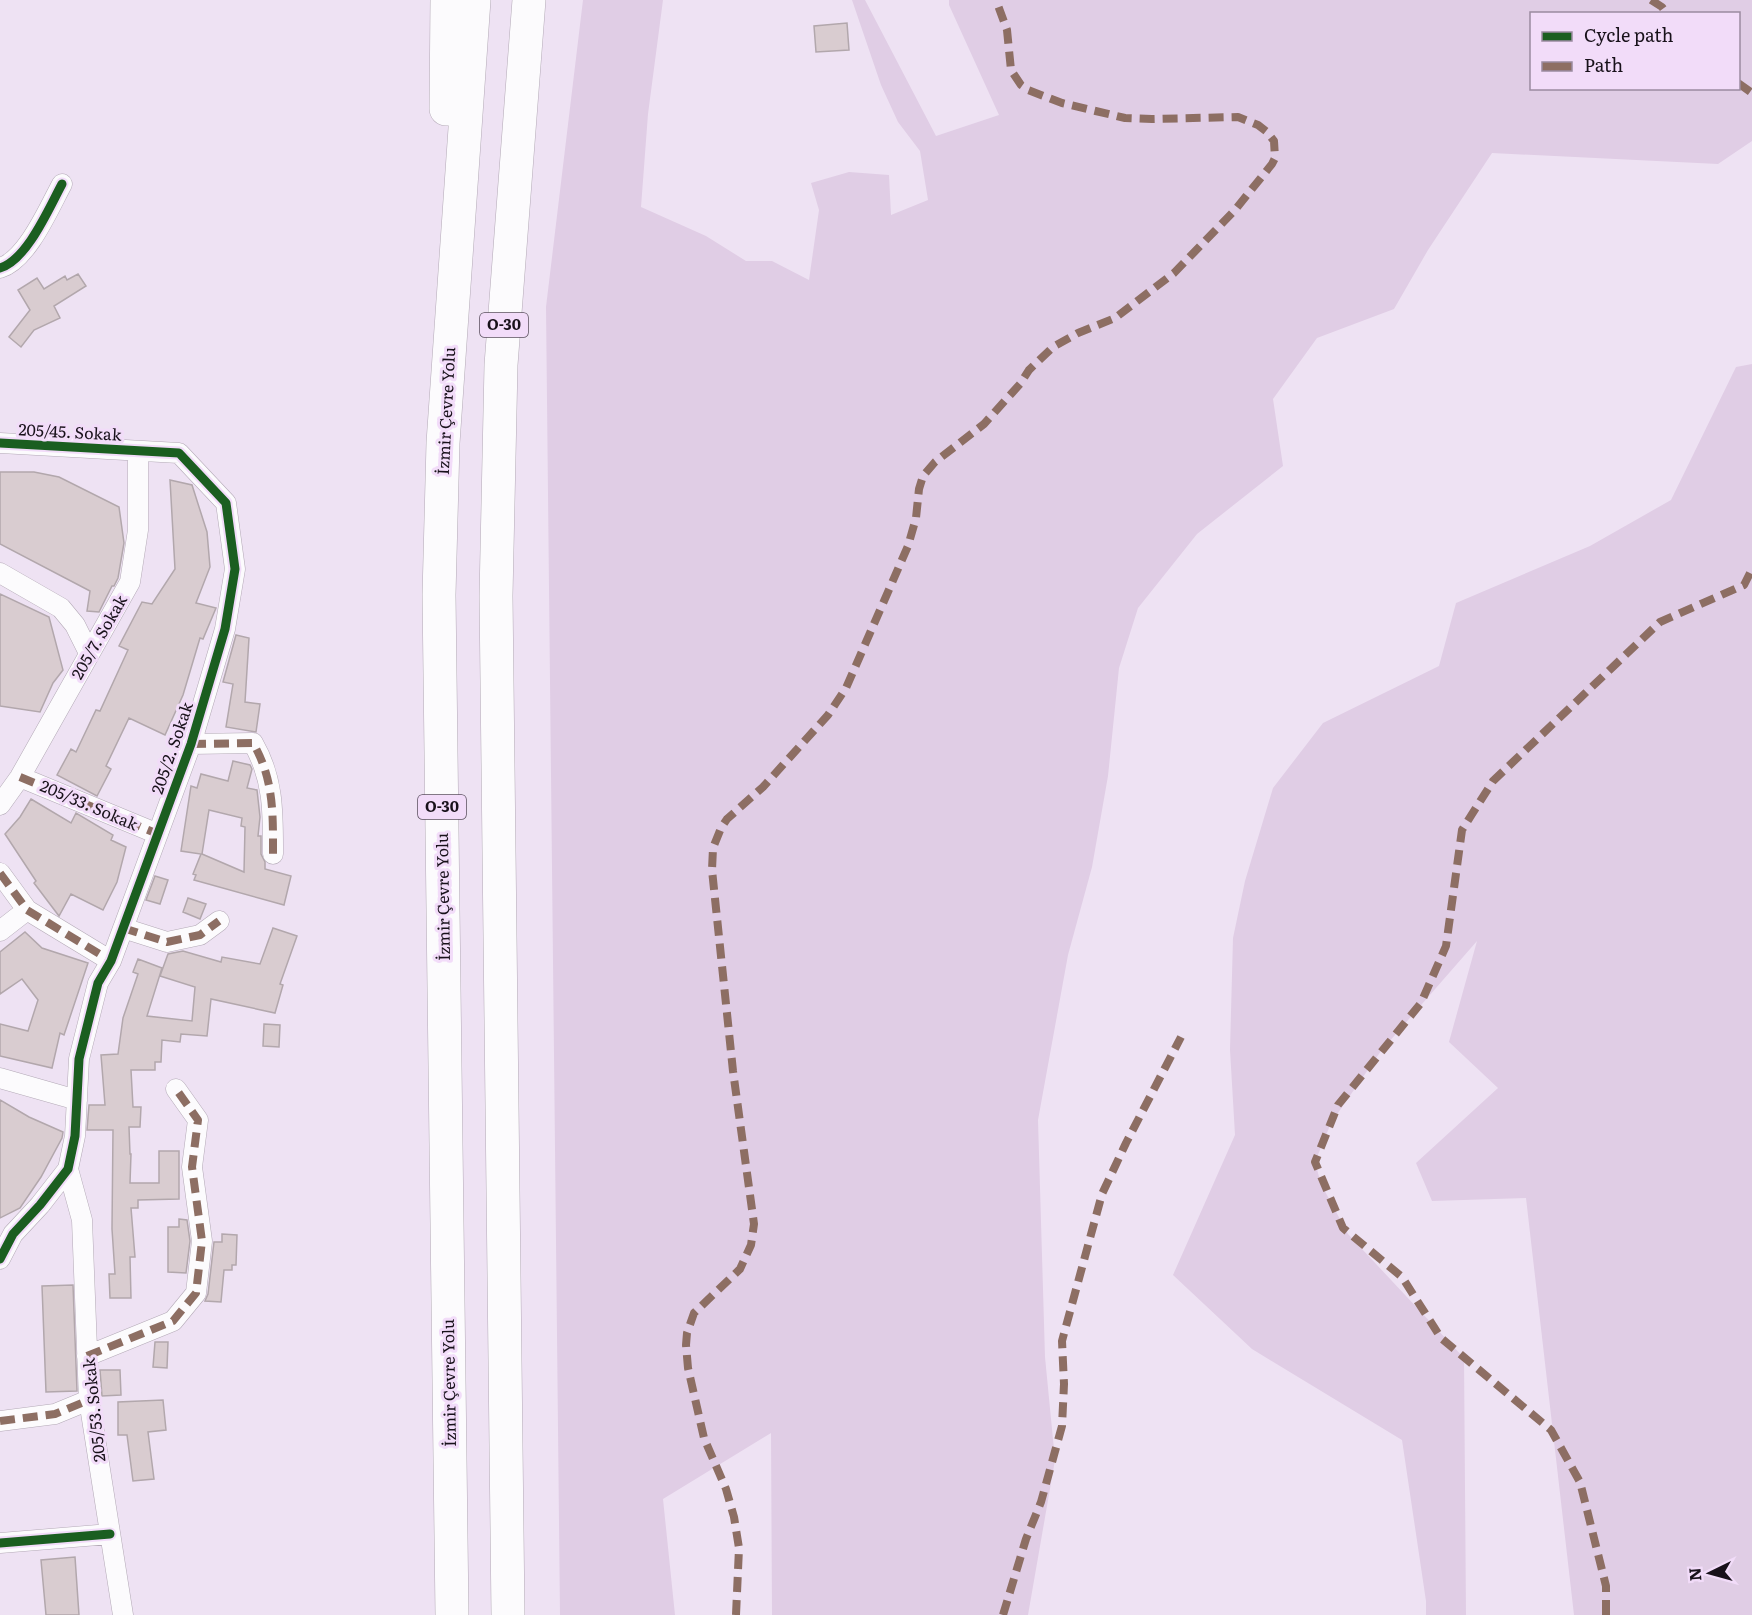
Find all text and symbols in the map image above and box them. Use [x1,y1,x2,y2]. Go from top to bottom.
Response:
legend [1530,12,1740,90]
text: Cycle path [1584,21,1673,48]
text: Path [1584,51,1623,78]
road number: O-30 [480,313,528,337]
street label: İzmir Çevre Yolu [430,346,460,475]
street label: 205/45. Sokak [18,416,122,446]
street label: 205/7. Sokak [64,589,132,683]
street label: 205/2. Sokak [144,698,198,797]
street label: 205/33. Sokak [37,773,142,836]
road number: O-30 [418,795,466,819]
street label: İzmir Çevre Yolu [429,833,455,961]
street label: İzmir Çevre Yolu [435,1319,461,1447]
street label: 205/53. Sokak [76,1357,110,1463]
north arrow [1680,1543,1740,1603]
text: N [1682,1567,1707,1582]

